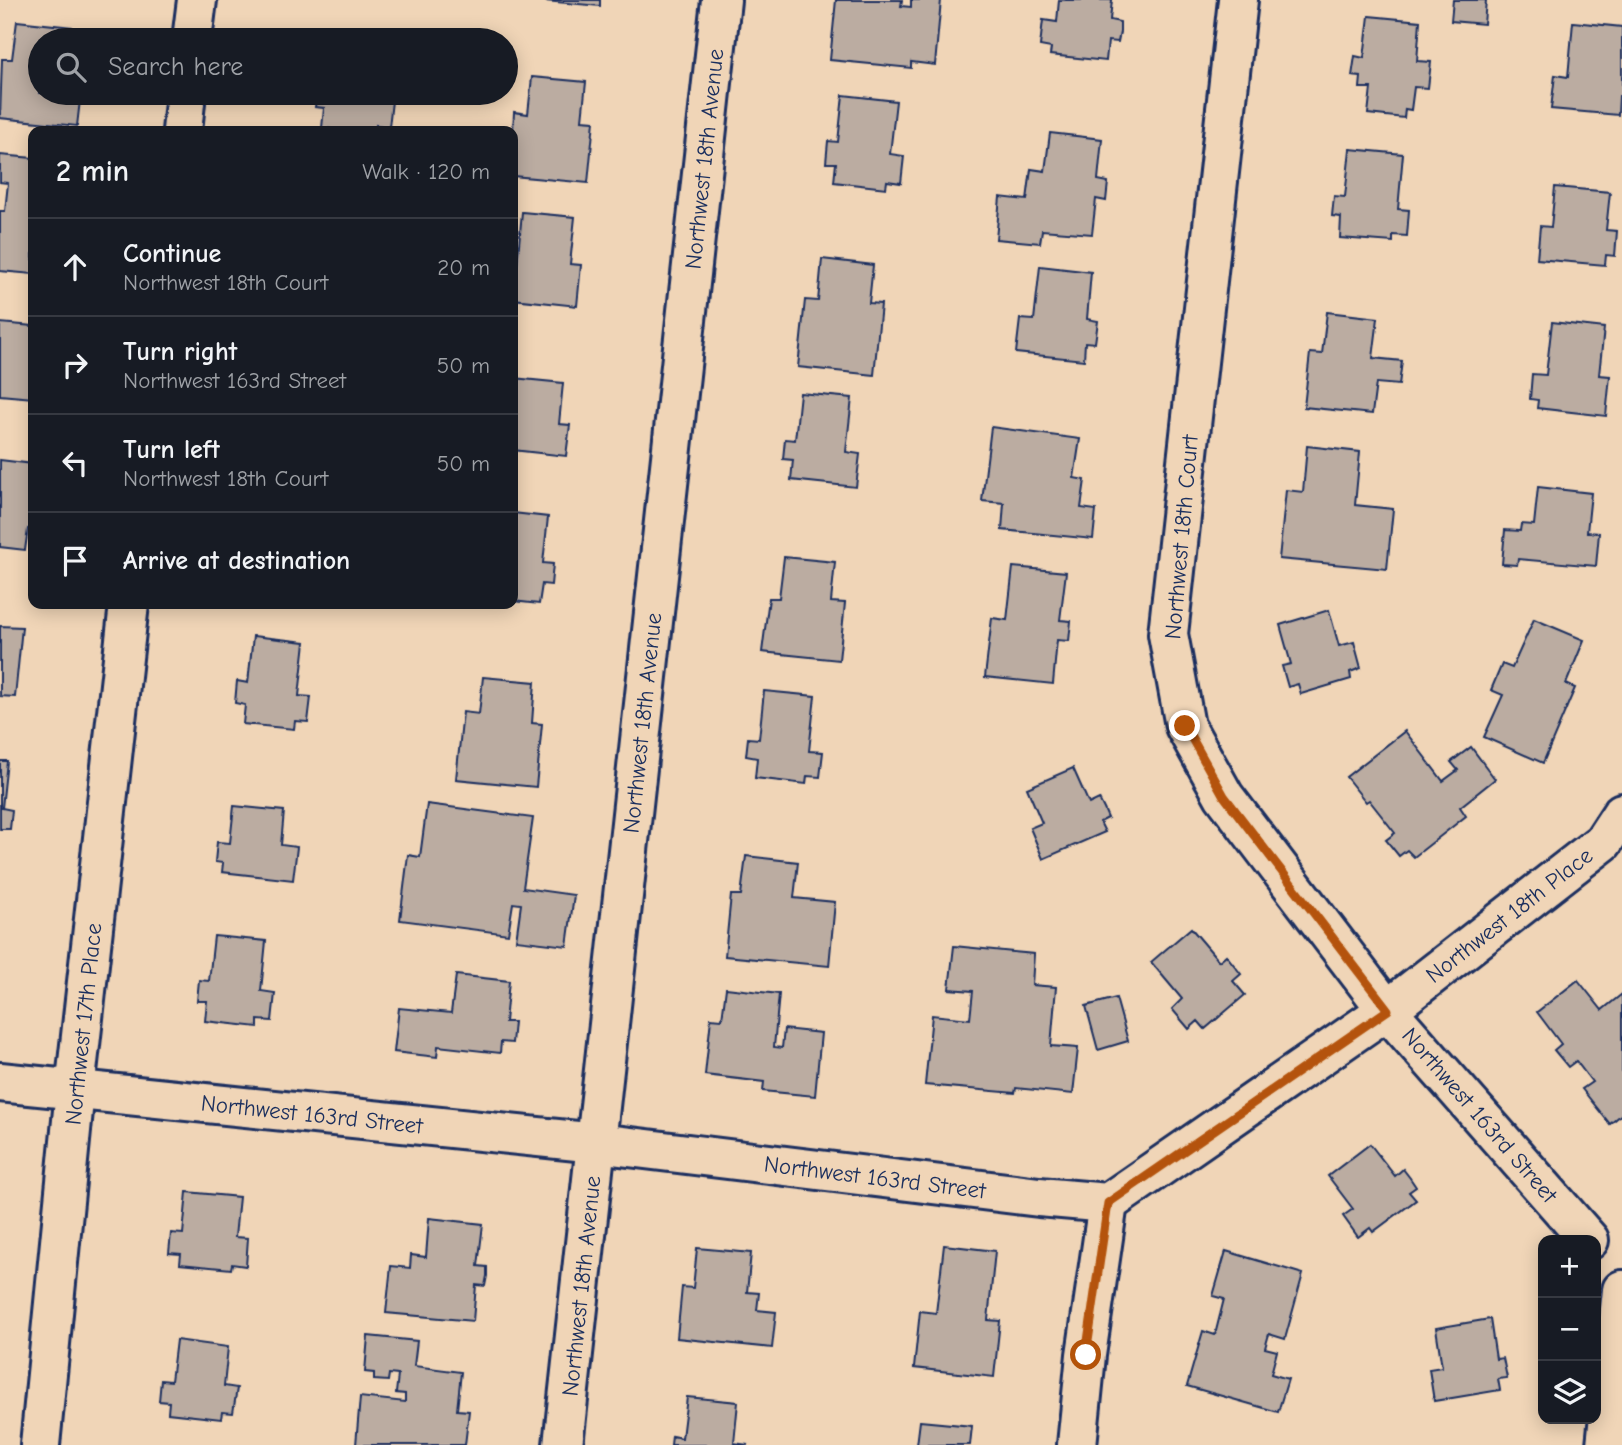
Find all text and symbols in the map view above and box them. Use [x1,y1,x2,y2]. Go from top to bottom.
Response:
search box [28,28,518,105]
street label: Northwest 18th Avenue [679,47,730,271]
icon: search [52,48,90,86]
text: Search here [108,52,243,82]
text: 2 min [56,154,129,189]
text: Walk · 120 m [362,158,490,185]
text: Continue [123,239,221,269]
icon: ahead [56,248,94,286]
text: 20 m [437,254,490,281]
text: Northwest 18th Court [123,269,328,296]
text: Turn right [123,337,237,367]
icon: right [56,346,94,384]
text: 50 m [437,352,490,379]
text: Northwest 163rd Street [123,367,346,394]
street label: Northwest 18th Court [1159,432,1204,640]
text: Turn left [123,435,220,465]
icon: left [56,444,94,482]
text: 50 m [437,450,490,477]
text: Northwest 18th Court [123,465,328,492]
icon: arrive [56,542,94,580]
text: Arrive at destination [123,546,350,576]
street label: Northwest 18th Avenue [617,611,668,835]
route end [1169,710,1200,741]
street label: Northwest 18th Place [1421,842,1598,989]
street label: Northwest 17th Place [59,922,108,1126]
street label: Northwest 163rd Street [1396,1022,1564,1209]
street label: Northwest 163rd Street [200,1089,426,1140]
street label: Northwest 163rd Street [763,1150,989,1205]
street label: Northwest 18th Avenue [556,1174,607,1398]
map controls [1538,1235,1601,1424]
button: + [1538,1235,1601,1298]
button: − [1538,1298,1601,1361]
route start [1070,1339,1101,1370]
button: layers [1538,1361,1601,1424]

